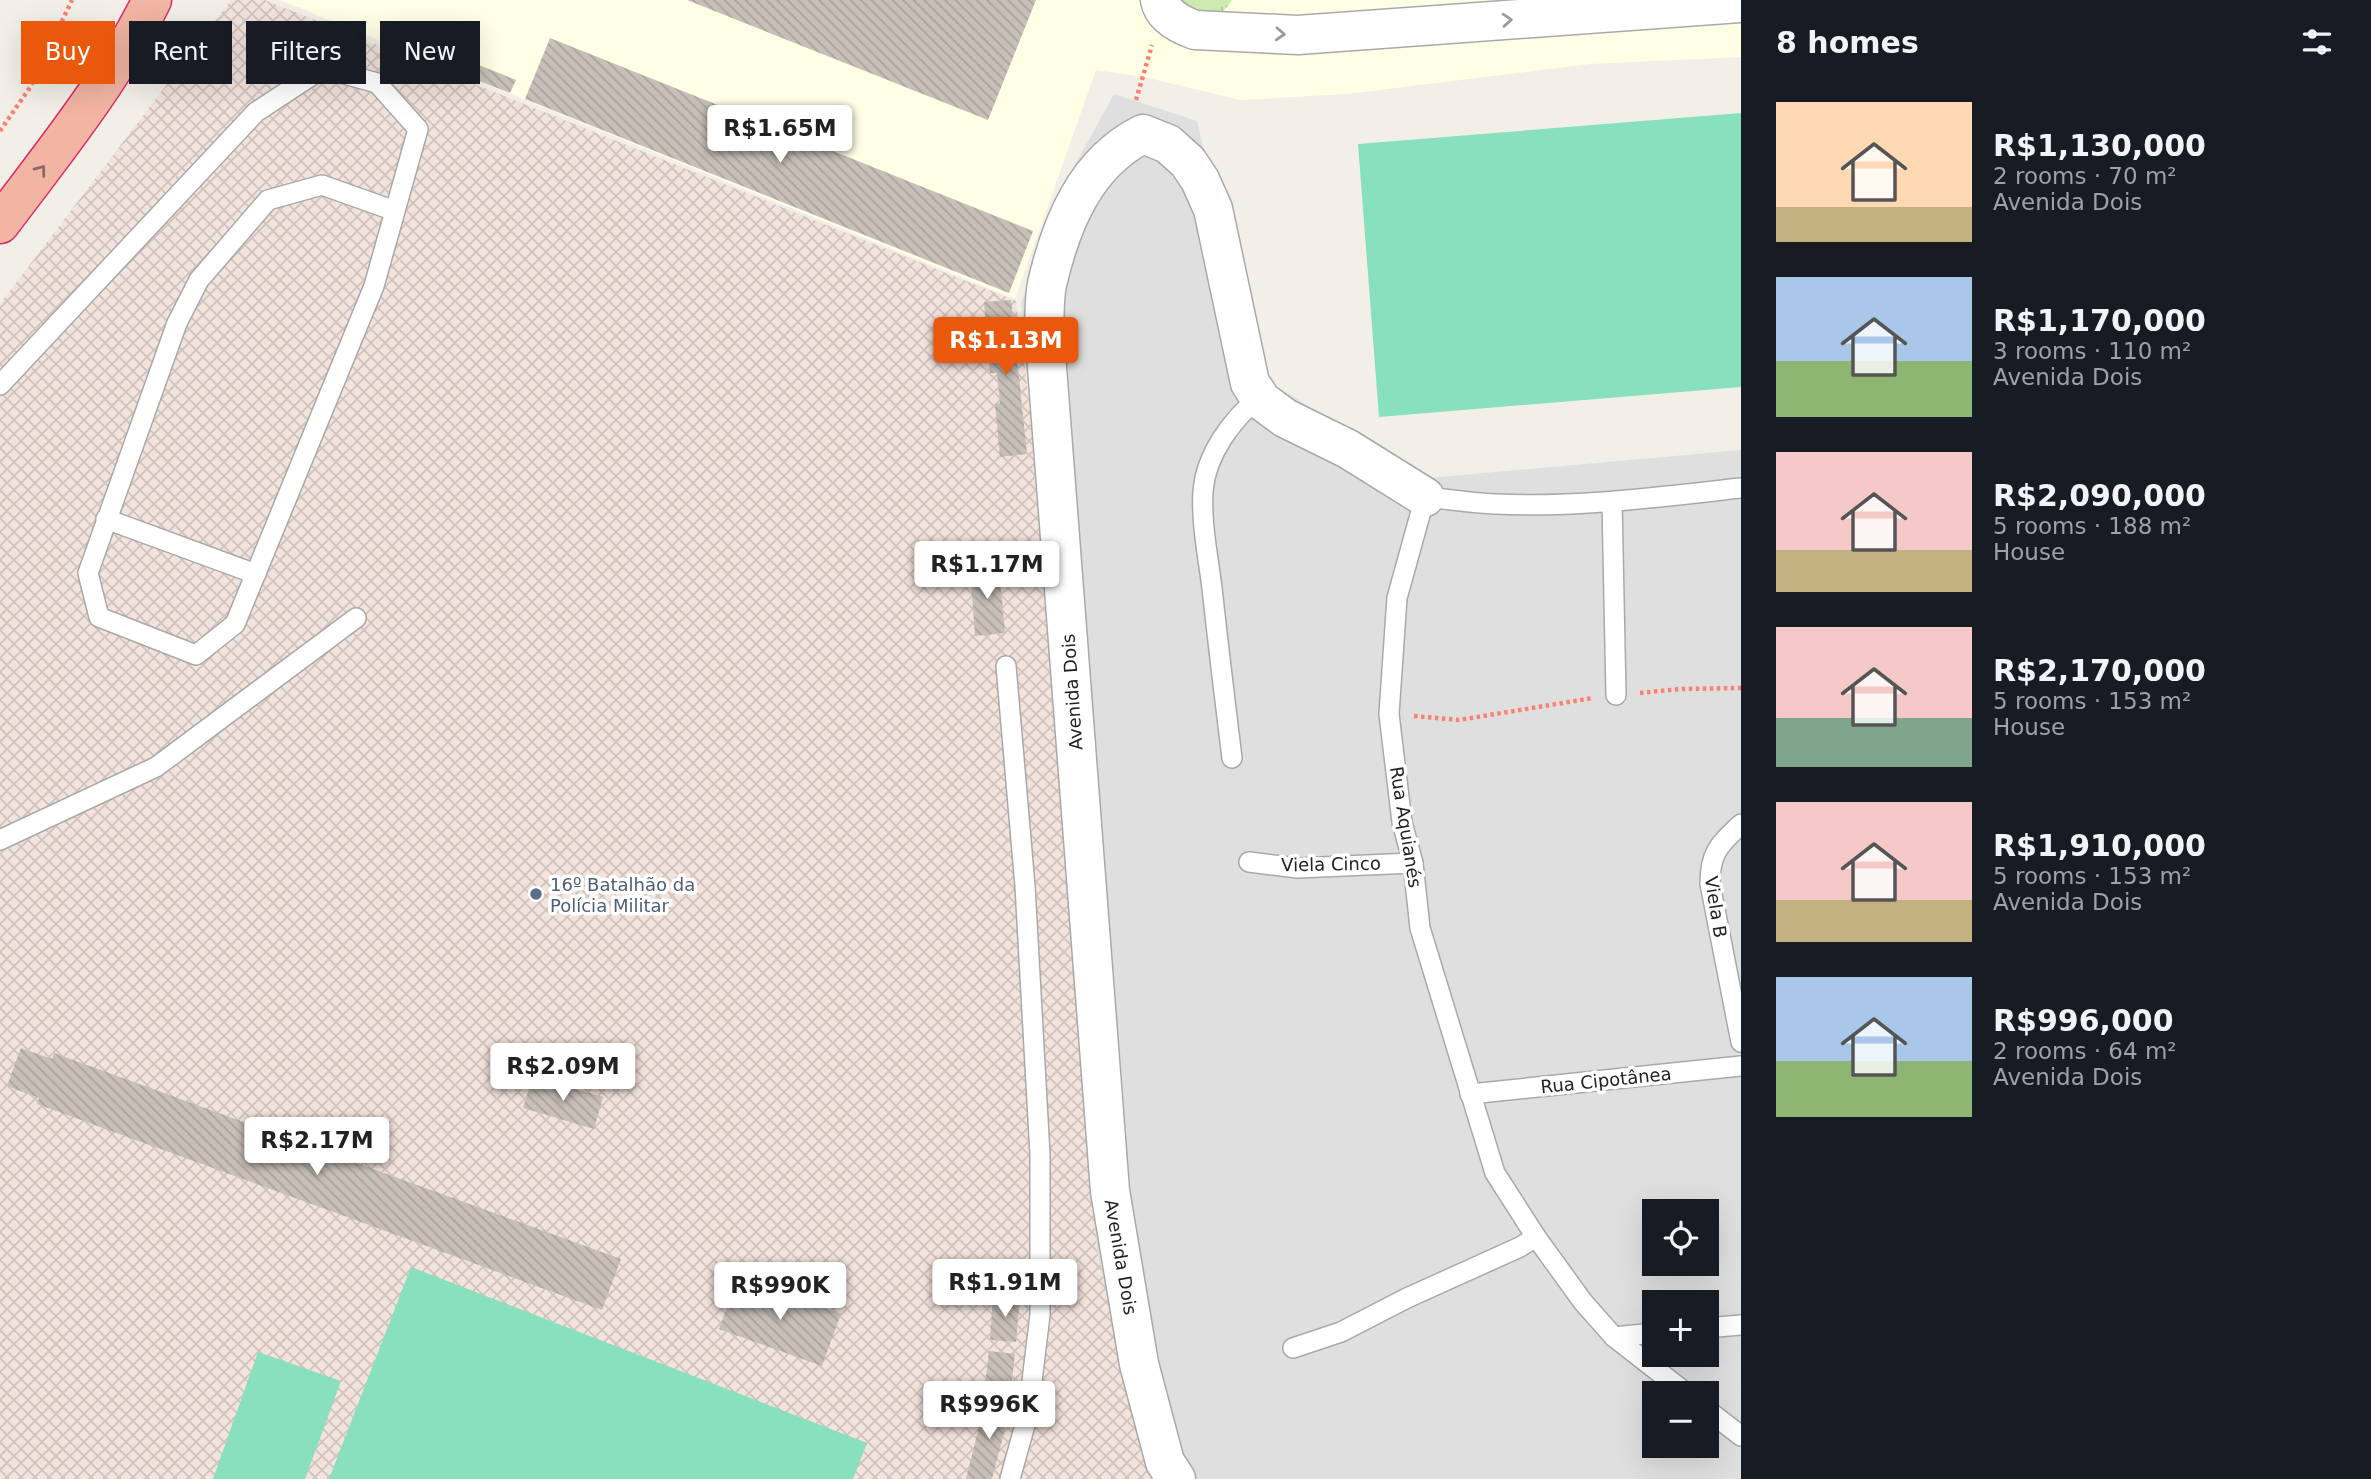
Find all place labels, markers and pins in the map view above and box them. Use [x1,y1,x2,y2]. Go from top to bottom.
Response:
pin: R$1.65M [715,106,845,165]
pin: R$1.13M [941,318,1071,377]
pin: R$1.17M [922,542,1052,601]
place label: 16º Batalhão da Polícia Militar [550,874,695,916]
marker: 16º Batalhão da Polícia Militar [528,886,544,902]
pin: R$2.09M [498,1044,628,1103]
pin: R$2.17M [252,1118,382,1177]
pin: R$1.91M [940,1260,1070,1319]
pin: R$990K [723,1262,837,1322]
pin: R$996K [932,1382,1046,1441]

